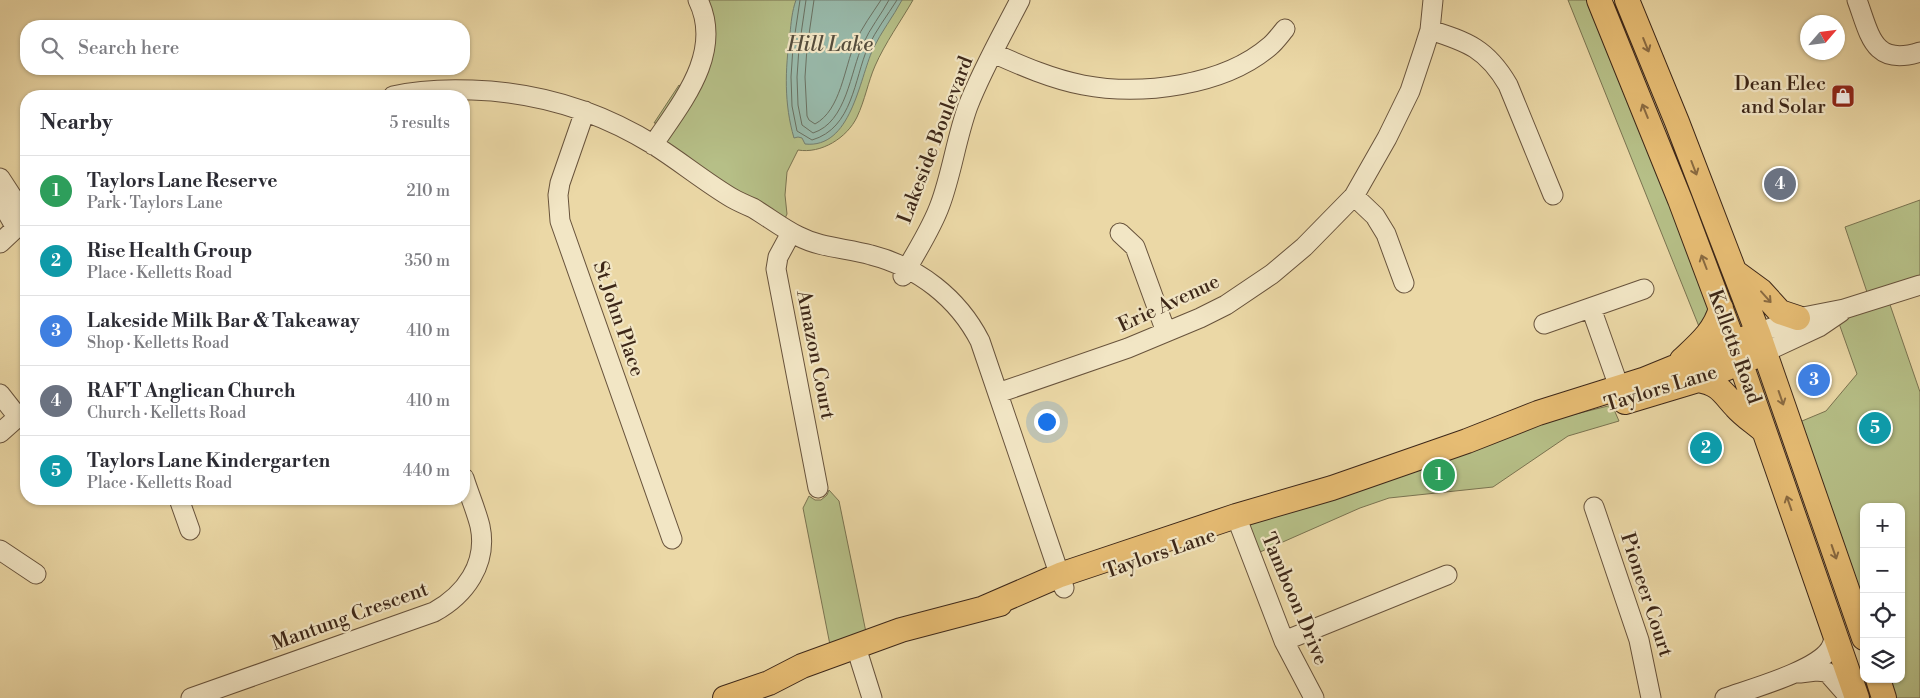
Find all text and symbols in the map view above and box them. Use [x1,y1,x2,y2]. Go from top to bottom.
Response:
north arrow [1800,15,1845,60]
search box [20,20,470,75]
water label: Hill Lake [786,32,873,58]
icon: search [38,34,66,62]
text: Search here [78,36,179,60]
one-way arrow [1641,37,1651,52]
street label: Lakeside Boulevard [893,52,980,227]
place label: Dean Elec and Solar [1734,72,1826,120]
shop icon: Dean Elec and Solar [1830,83,1856,109]
one-way arrow [1639,104,1649,119]
text: Nearby [40,110,113,136]
text: 5 results [389,113,450,133]
one-way arrow [1690,159,1699,175]
pin: 4 [1764,165,1796,203]
text: Taylors Lane Reserve [87,169,277,193]
text: 1 [52,181,60,201]
text: 210 m [406,181,450,201]
text: Park · Taylors Lane [87,193,223,213]
text: Rise Health Group [87,239,252,263]
text: 2 [51,251,61,271]
text: 350 m [404,251,450,271]
one-way arrow [1699,255,1708,270]
street label: St John Place [587,258,649,380]
text: Place · Kelletts Road [87,263,232,283]
street label: Erie Avenue [1114,270,1224,338]
street label: Kelletts Road [1702,286,1766,408]
street label: Amazon Court [790,287,840,422]
one-way arrow [1760,290,1771,303]
text: Lakeside Milk Bar & Takeaway [87,309,360,333]
text: 3 [51,321,61,341]
text: 410 m [406,321,450,341]
text: Shop · Kelletts Road [87,333,229,353]
street label: Taylors Lane [1602,360,1720,418]
pin: 3 [1798,361,1830,399]
text: RAFT Anglican Church [87,379,295,403]
one-way arrow [1777,390,1786,406]
text: 4 [51,391,61,411]
text: 410 m [406,391,450,411]
text: Church · Kelletts Road [87,403,246,423]
your location [1034,409,1060,435]
pin: 5 [1859,409,1891,447]
pin: 2 [1690,429,1722,467]
text: Taylors Lane Kindergarten [87,449,330,473]
pin: 1 [1423,456,1455,494]
text: 5 [51,461,61,481]
text: 440 m [403,461,450,481]
text: Place · Kelletts Road [87,473,232,493]
one-way arrow [1784,495,1794,511]
map controls [1860,503,1905,683]
button: + [1860,503,1905,548]
street label: Taylors Lane [1101,523,1219,585]
street label: Tamboon Drive [1255,529,1333,669]
street label: Pioneer Court [1614,530,1678,660]
one-way arrow [1830,544,1839,559]
button: − [1860,548,1905,593]
street label: Mantung Crescent [268,577,432,657]
button: locate [1860,593,1905,638]
button: layers [1860,638,1905,683]

